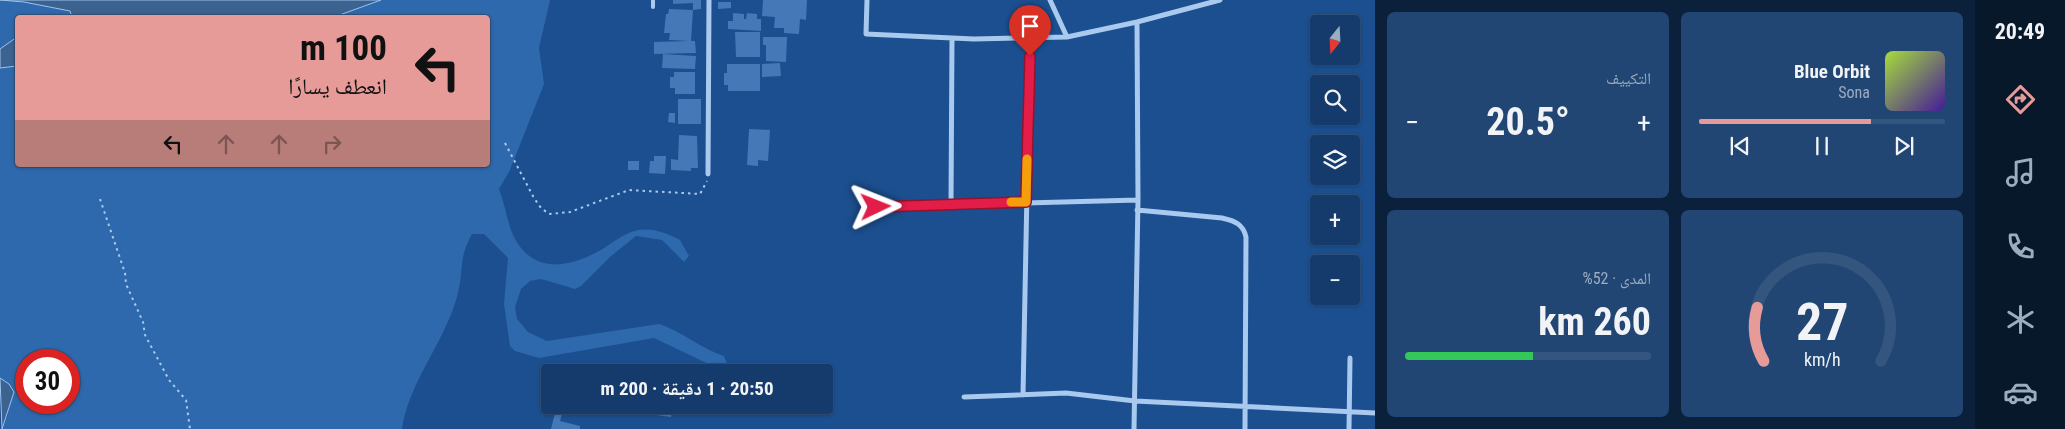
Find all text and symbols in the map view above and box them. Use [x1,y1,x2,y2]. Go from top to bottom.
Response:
pin [1009,5,1051,56]
icon: arrive [1016,12,1044,40]
north arrow [1310,15,1360,65]
map controls [1310,15,1360,305]
text: 20:49 [1995,19,2045,44]
text: 100 m [300,28,387,69]
icon: left [405,35,470,100]
text: Blue Orbit [1794,60,1870,83]
text: التكييف [1606,69,1651,88]
text: انعطف يسارًا [288,74,387,99]
button: search [1310,75,1360,125]
icon: directions [2003,82,2038,117]
text: Sona [1838,83,1870,102]
text: 20.5° [1486,100,1570,144]
text: − [1405,106,1419,139]
text: + [1637,106,1651,139]
icon: left [159,130,187,158]
icon: ahead [212,130,240,158]
icon: ahead [265,130,293,158]
icon: right [318,130,346,158]
icon: previous [1726,132,1754,160]
icon: pause [1808,132,1836,160]
icon: next [1890,132,1918,160]
button: layers [1310,135,1360,185]
icon: music [2003,155,2038,190]
position arrow [849,180,901,232]
button: + [1310,195,1360,245]
icon: phone [2003,229,2038,264]
button: − [1310,255,1360,305]
text: المدى · 52% [1583,269,1651,288]
text: 27 [1796,292,1848,353]
text: 260 km [1538,300,1651,344]
icon: climate [2003,302,2038,337]
speed limit sign: 30 [15,349,80,414]
text: km/h [1804,349,1840,370]
icon: car [2003,375,2038,410]
text: 20:50 · 1 دقيقة · 200 m [600,377,774,400]

